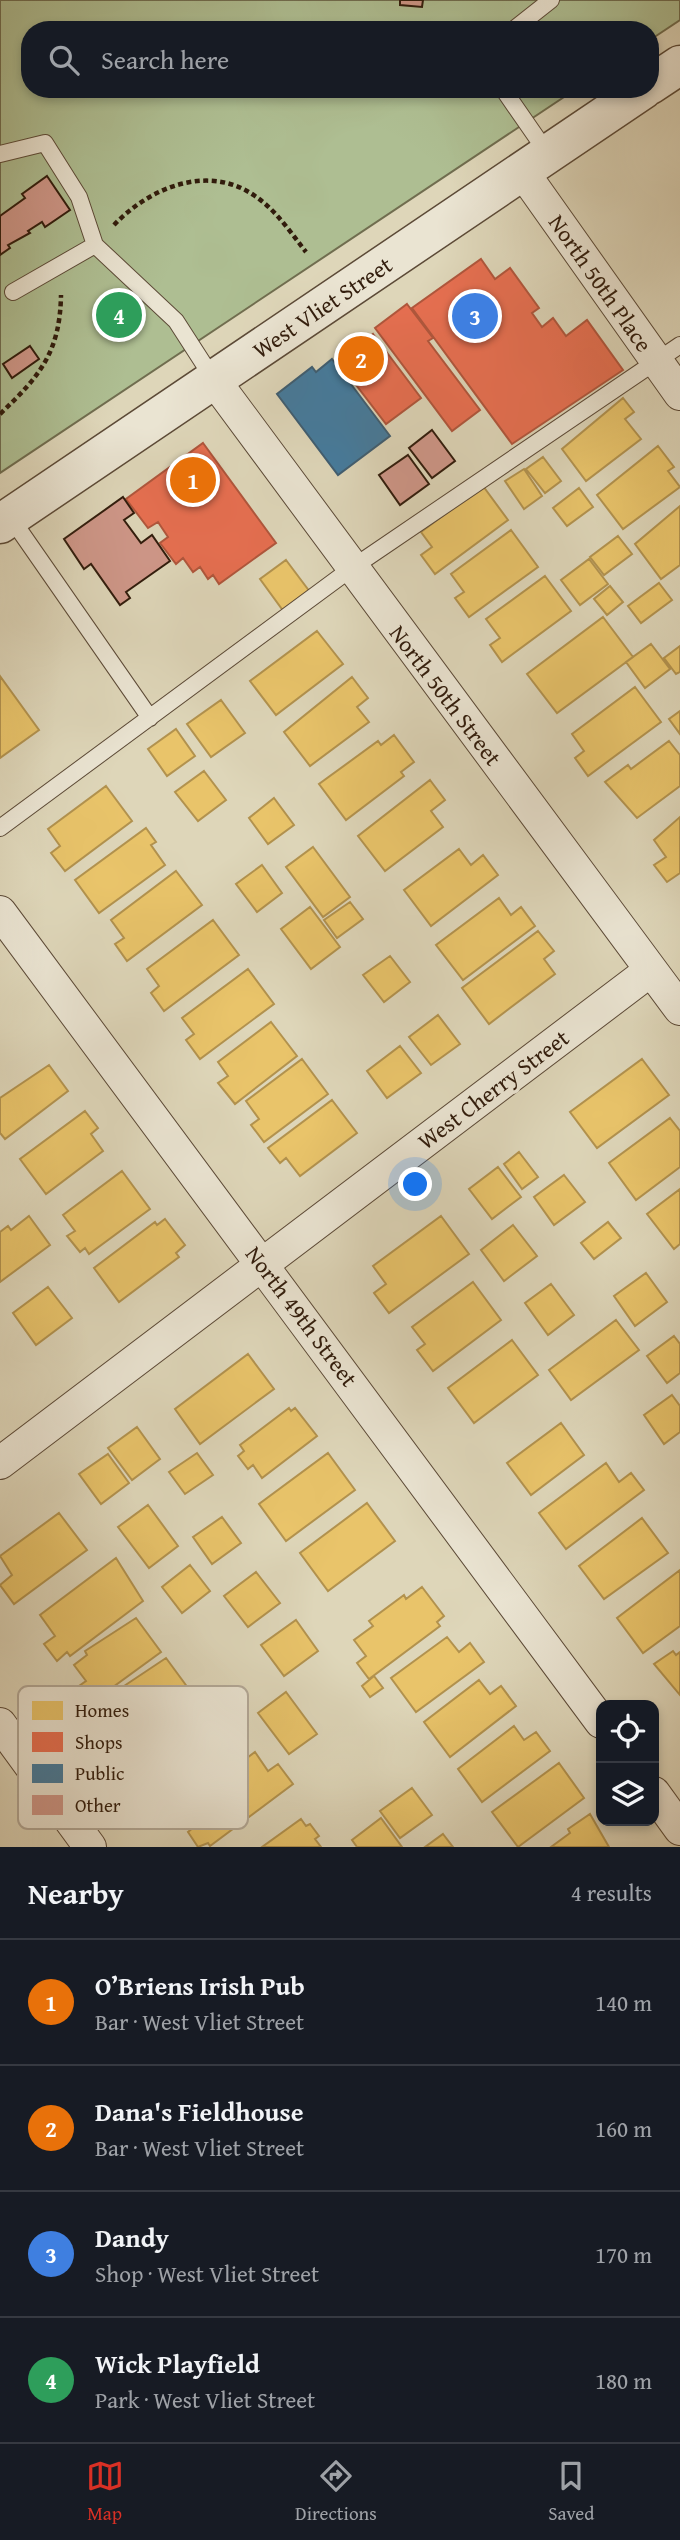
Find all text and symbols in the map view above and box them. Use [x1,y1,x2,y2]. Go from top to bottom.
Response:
search box [21,21,659,98]
text: Search here [101,40,229,79]
icon: search [45,41,83,79]
street label: North 50th Place [541,207,661,359]
street label: West Vliet Street [246,248,398,366]
pin: 4 [96,289,142,341]
pin: 3 [452,290,498,342]
pin: 2 [338,333,384,385]
pin: 1 [170,454,216,506]
street label: North 50th Street [382,618,510,772]
street label: West Cherry Street [411,1021,575,1157]
your location [398,1167,432,1201]
street label: North 49th Street [238,1239,366,1393]
legend [18,1686,248,1829]
text: Homes [75,1696,129,1724]
map controls [596,1700,659,1826]
button: locate [596,1700,659,1763]
text: Shops [75,1728,122,1756]
text: Public [75,1759,124,1787]
button: layers [596,1763,659,1826]
text: Other [75,1791,121,1819]
text: Nearby [28,1871,124,1915]
text: 4 results [571,1876,652,1909]
text: O’Briens Irish Pub [95,1966,305,2005]
text: 1 [45,1986,57,2019]
text: 140 m [595,1986,652,2019]
text: Bar · West Vliet Street [95,2005,304,2038]
text: Dana's Fieldhouse [95,2092,303,2131]
text: 2 [45,2112,57,2145]
text: 160 m [595,2112,652,2145]
text: Bar · West Vliet Street [95,2131,304,2164]
text: Dandy [95,2218,169,2257]
text: 3 [45,2238,57,2271]
text: 170 m [595,2238,652,2271]
text: Shop · West Vliet Street [95,2257,319,2290]
text: Wick Playfield [95,2344,260,2383]
text: 4 [45,2364,57,2397]
text: 180 m [595,2364,652,2397]
text: Park · West Vliet Street [95,2383,315,2416]
tab: Map [86,2457,124,2527]
tab: Directions [295,2457,377,2527]
tab: Saved [548,2457,594,2527]

